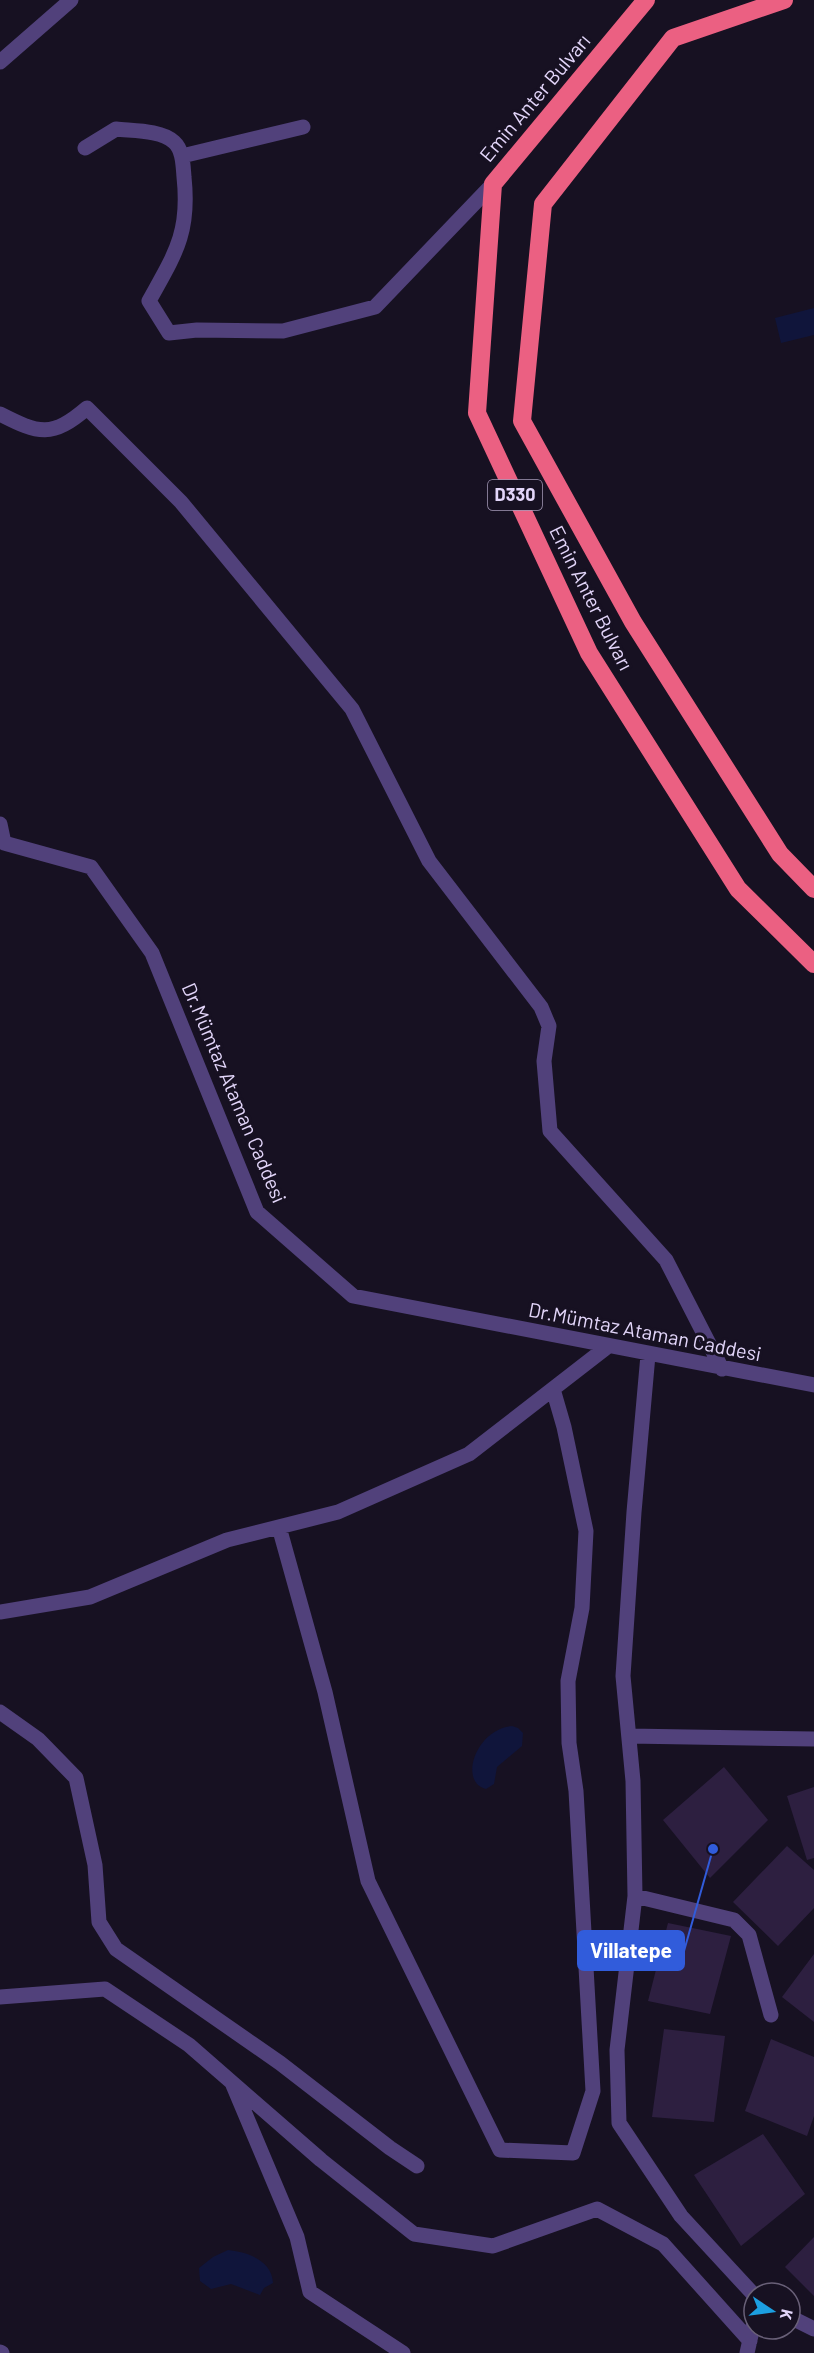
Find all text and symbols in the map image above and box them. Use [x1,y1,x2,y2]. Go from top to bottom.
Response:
street label: Emin Anter Bulvarı [474,29,595,166]
road number: D330 [488,480,542,510]
street label: Emin Anter Bulvarı [545,521,639,674]
street label: Dr.Mümtaz Ataman Caddesi [178,979,292,1206]
street label: Dr.Mümtaz Ataman Caddesi [527,1297,764,1365]
callout: Villatepe [578,1931,684,1970]
text: Villatepe [590,1937,672,1962]
north arrow [742,2281,802,2341]
text: K [777,2307,797,2322]

